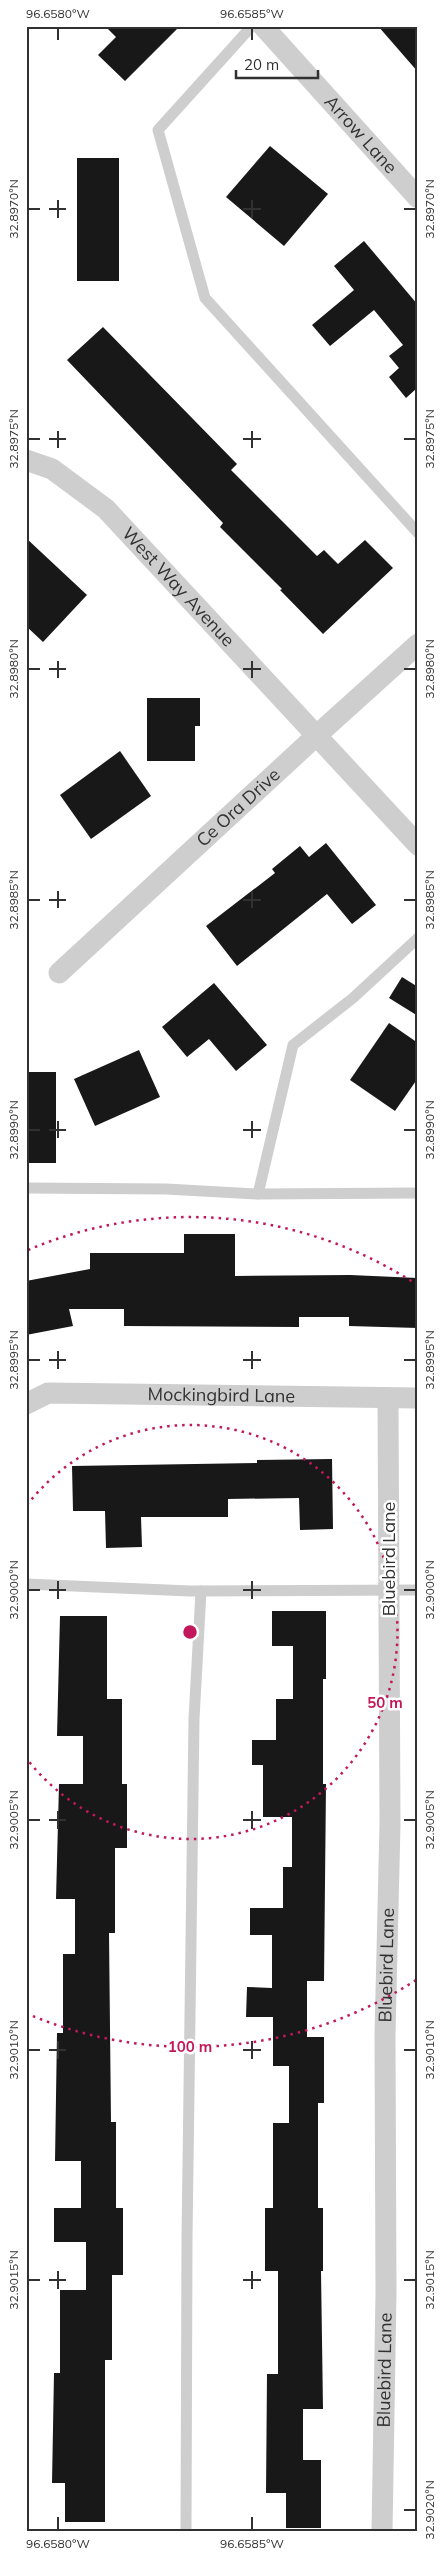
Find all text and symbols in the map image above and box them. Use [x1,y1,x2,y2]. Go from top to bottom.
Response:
text: 96.6580°W [26,6,90,21]
text: 96.6585°W [220,6,284,21]
scale bar [236,48,319,80]
text: 20 m [244,55,279,74]
street label: Arrow Lane [320,90,402,178]
text: 32.8970°N [6,179,21,239]
text: 32.8970°N [422,179,437,239]
text: 32.8975°N [6,409,21,469]
text: 32.8975°N [422,409,437,469]
street label: West Way Avenue [117,522,240,651]
text: 32.8980°N [6,639,21,699]
text: 32.8980°N [422,639,437,699]
street label: Ce Ora Drive [191,763,285,851]
text: 32.8985°N [6,870,21,930]
text: 32.8985°N [422,870,437,930]
text: 32.8990°N [6,1100,21,1160]
text: 32.8990°N [422,1100,437,1160]
text: 32.8995°N [6,1330,21,1390]
text: 32.8995°N [422,1330,437,1390]
street label: Mockingbird Lane [147,1382,295,1407]
street label: Bluebird Lane [377,1502,400,1616]
text: 32.9000°N [6,1560,21,1620]
text: 32.9000°N [422,1560,437,1620]
centre of rings [181,1623,199,1641]
text: 50 m [367,1693,403,1712]
text: 32.9005°N [6,1790,21,1850]
text: 32.9005°N [422,1790,437,1850]
street label: Bluebird Lane [373,1907,399,2023]
text: 32.9010°N [6,2020,21,2080]
text: 32.9010°N [422,2020,437,2080]
text: 100 m [168,2037,212,2056]
text: 32.9015°N [6,2250,21,2310]
text: 32.9015°N [422,2250,437,2310]
street label: Bluebird Lane [372,2312,397,2428]
text: 32.9020°N [422,2480,437,2540]
text: 96.6580°W [26,2536,90,2551]
text: 96.6585°W [220,2536,284,2551]

